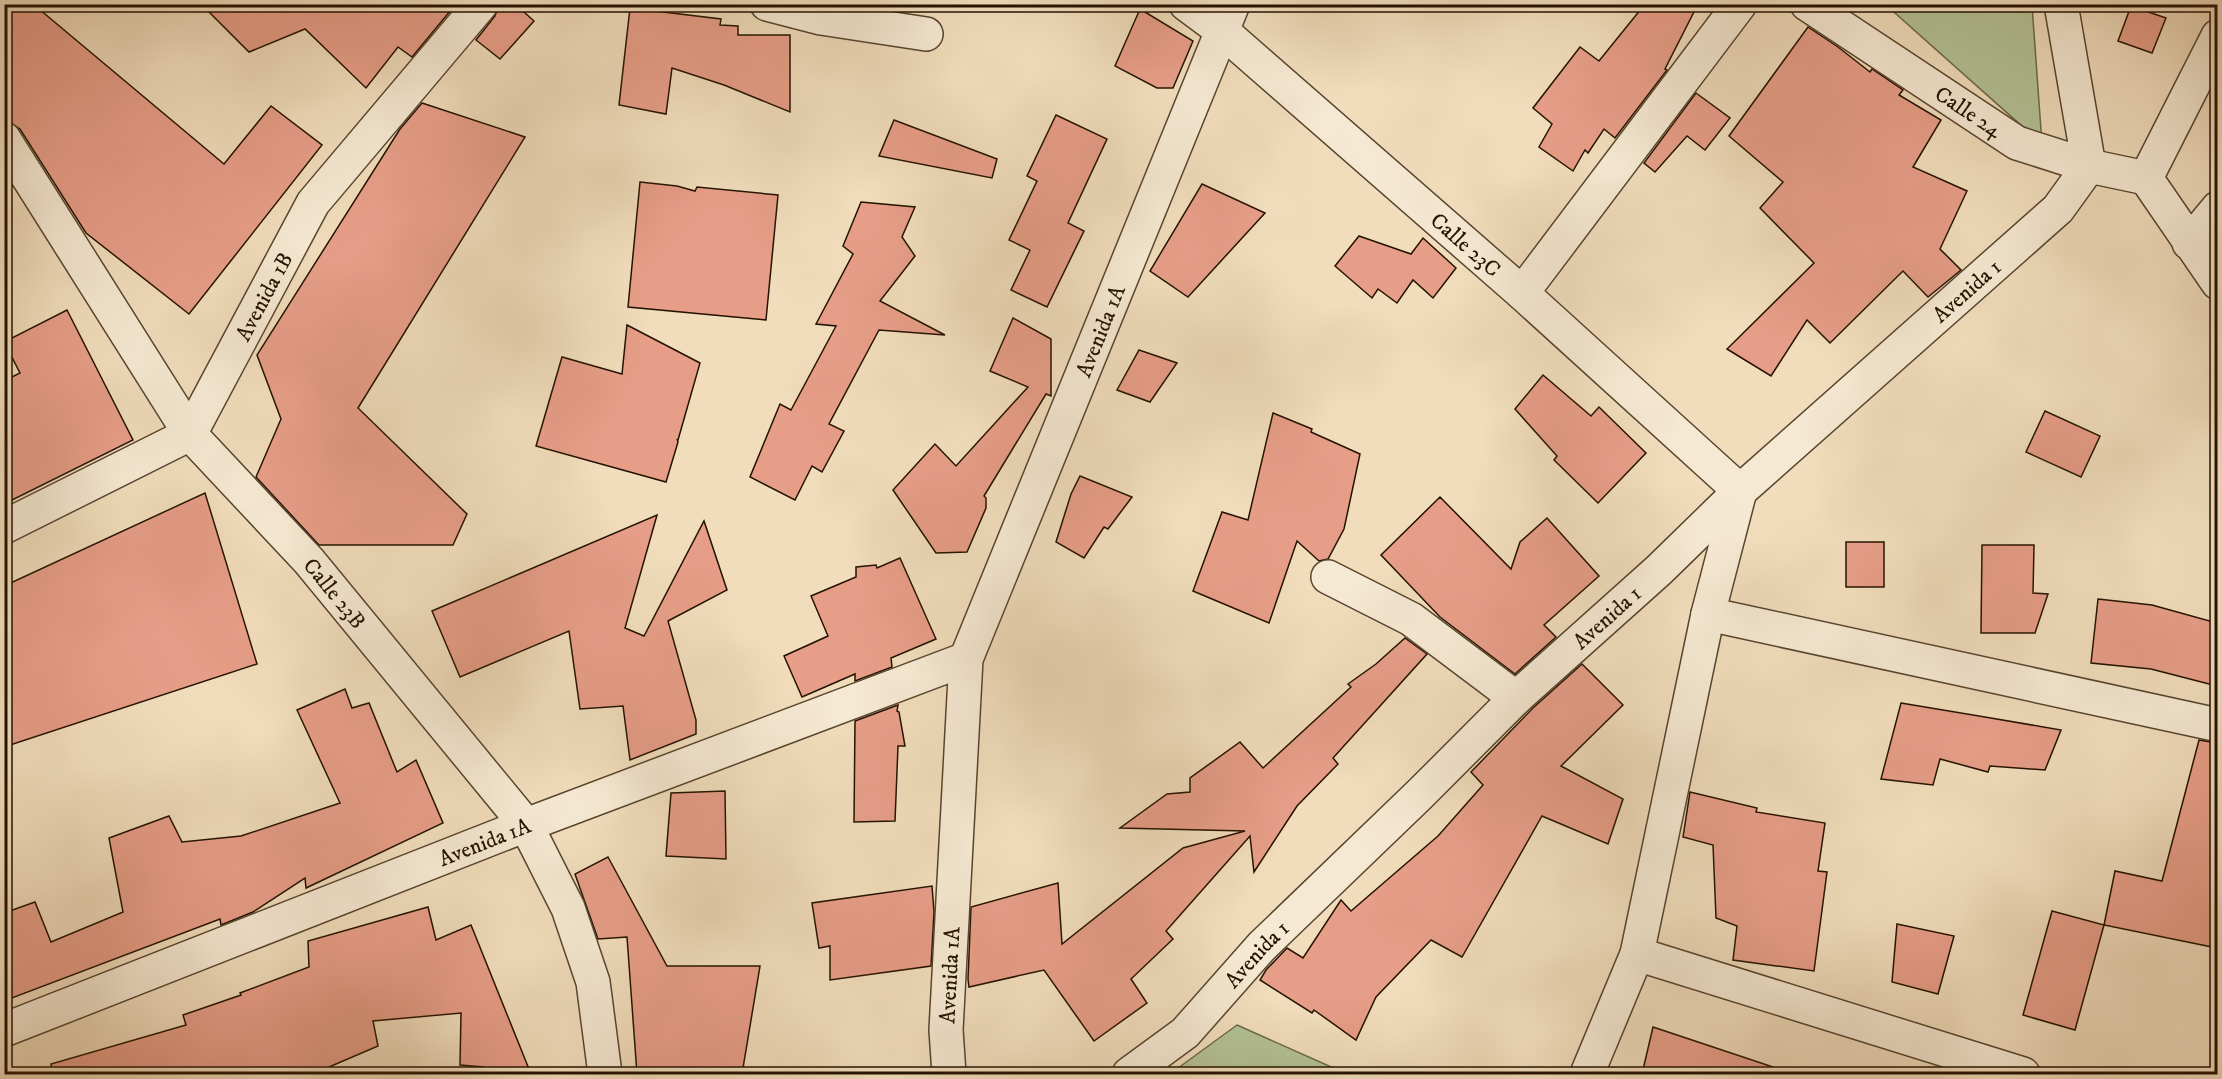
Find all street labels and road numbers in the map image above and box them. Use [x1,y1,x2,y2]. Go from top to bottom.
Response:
street label: Calle 24 [1929,81,2008,145]
street label: Calle 23C [1424,207,1506,283]
street label: Avenida 1B [230,248,299,346]
street label: Avenida 1 [1927,254,2007,329]
street label: Avenida 1A [1070,281,1132,381]
street label: Calle 23B [297,553,371,635]
street label: Avenida 1 [1568,581,1647,656]
street label: Avenida 1A [435,812,536,873]
street label: Avenida 1 [1219,915,1295,994]
street label: Avenida 1A [934,925,967,1024]

